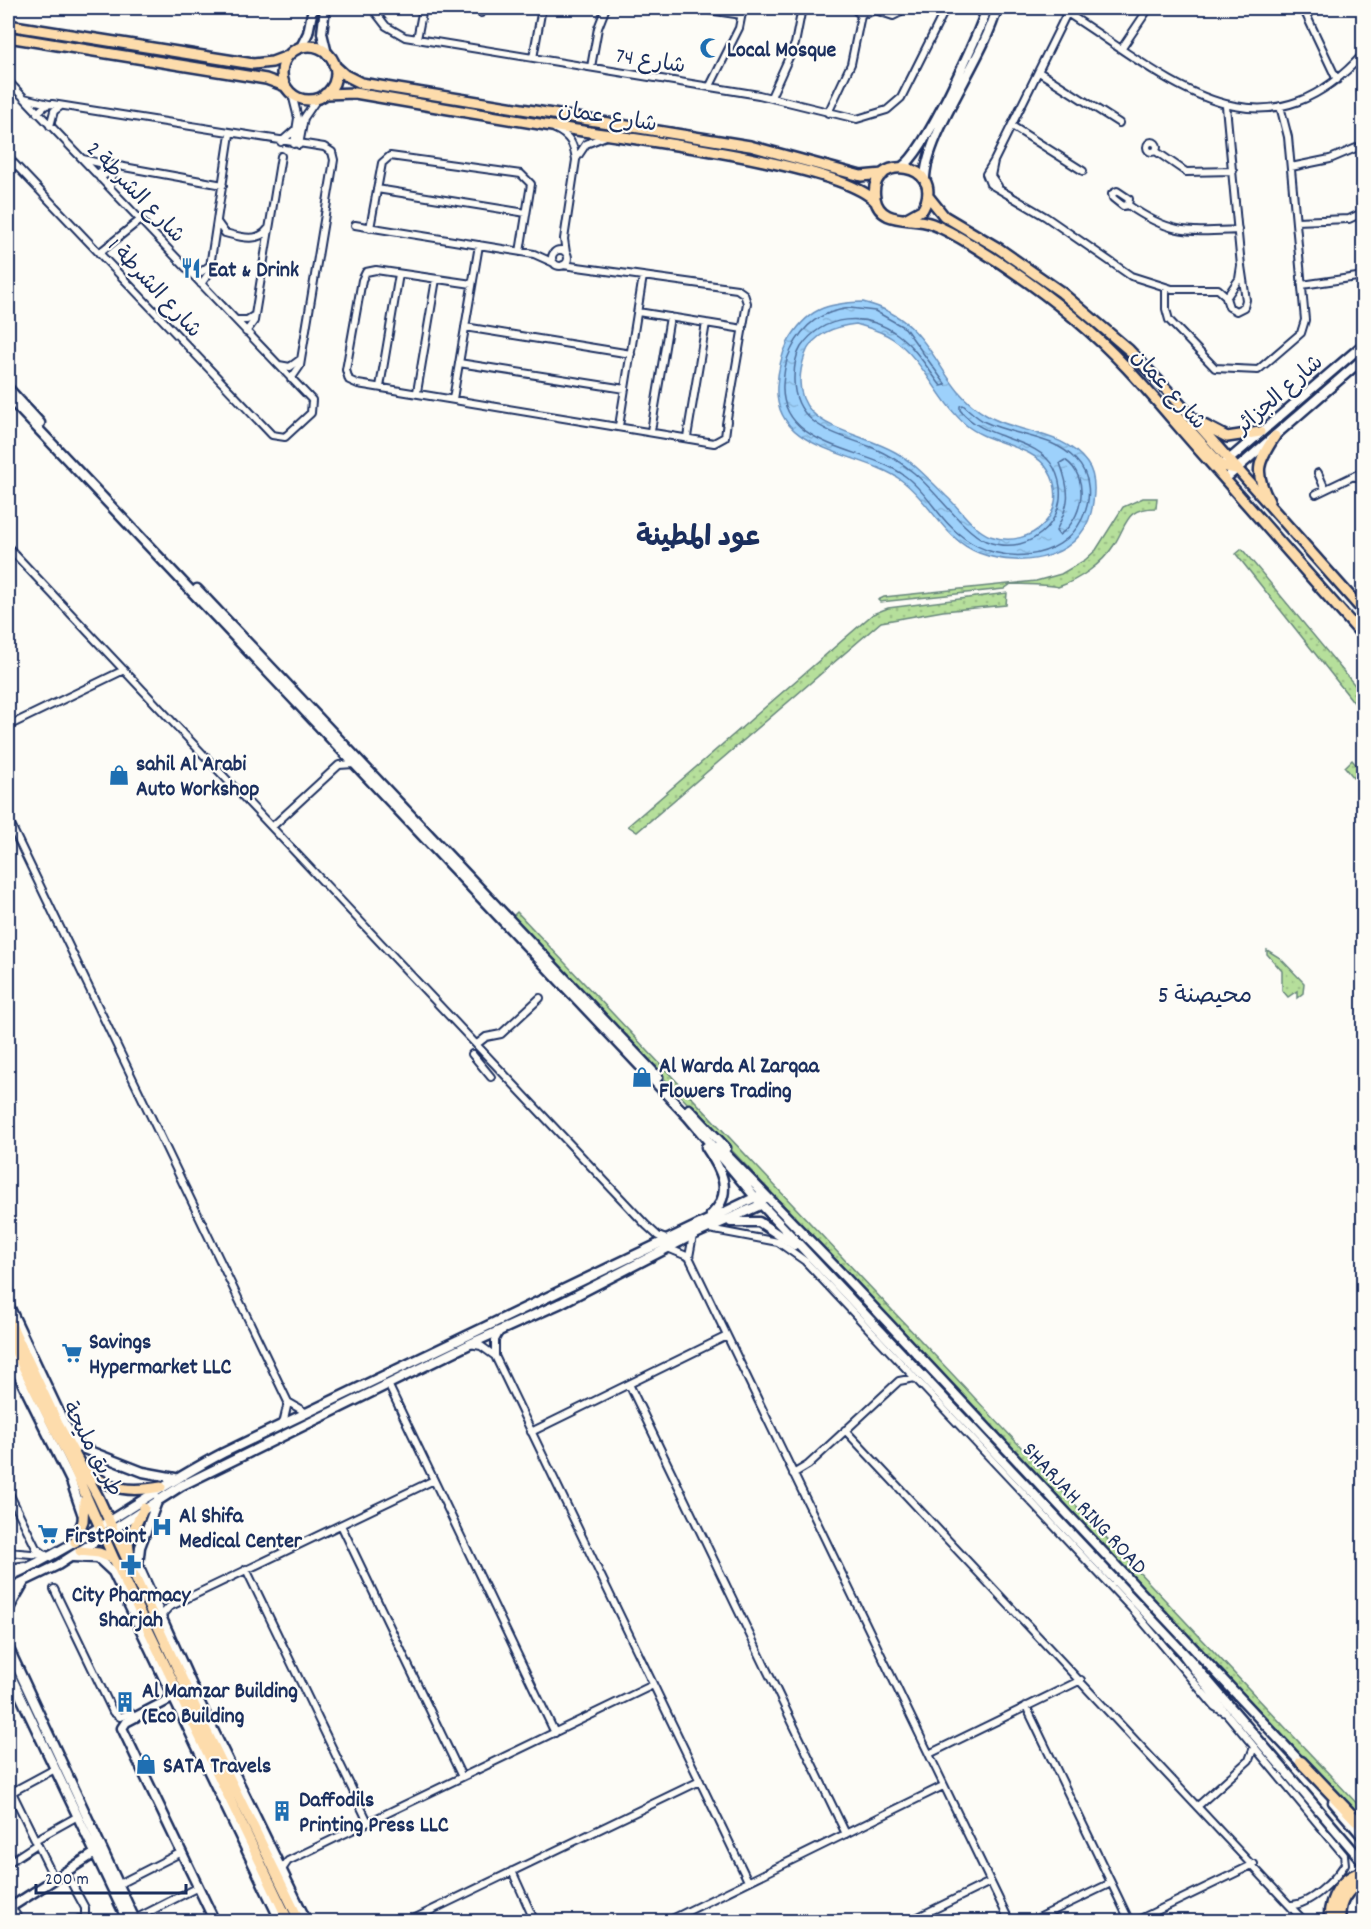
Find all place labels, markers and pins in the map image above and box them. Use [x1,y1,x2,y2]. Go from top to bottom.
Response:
mosque icon: Local Mosque [698,36,722,60]
place label: Local Mosque [727,36,836,67]
restaurant icon: Eat & Drink [179,256,203,280]
place label: Eat & Drink [208,256,299,287]
place label: sahil Al Arabi Auto Workshop [136,750,259,806]
shop icon: sahil Al Arabi Auto Workshop [107,763,131,787]
place label: Al Warda Al Zarqaa Flowers Trading [659,1052,820,1108]
shop icon: Al Warda Al Zarqaa Flowers Trading [630,1065,654,1089]
place label: Savings Hypermarket LLC [89,1328,232,1384]
supermarket icon: Savings Hypermarket LLC [60,1341,84,1365]
place label: Al Shifa Medical Center [179,1502,303,1558]
hospital icon: Al Shifa Medical Center [150,1515,174,1539]
supermarket icon: FirstPoint [36,1522,60,1546]
place label: FirstPoint [65,1522,147,1553]
pharmacy icon: City Pharmacy Sharjah [119,1553,143,1577]
place label: City Pharmacy Sharjah [72,1581,191,1637]
place label: Al Mamzar Building (Eco Building [142,1677,298,1733]
building icon: Al Mamzar Building (Eco Building [113,1690,137,1714]
shop icon: SATA Travels [134,1752,158,1776]
place label: SATA Travels [163,1752,271,1783]
place label: Daffodils Printing Press LLC [299,1786,449,1842]
building icon: Daffodils Printing Press LLC [270,1799,294,1823]

